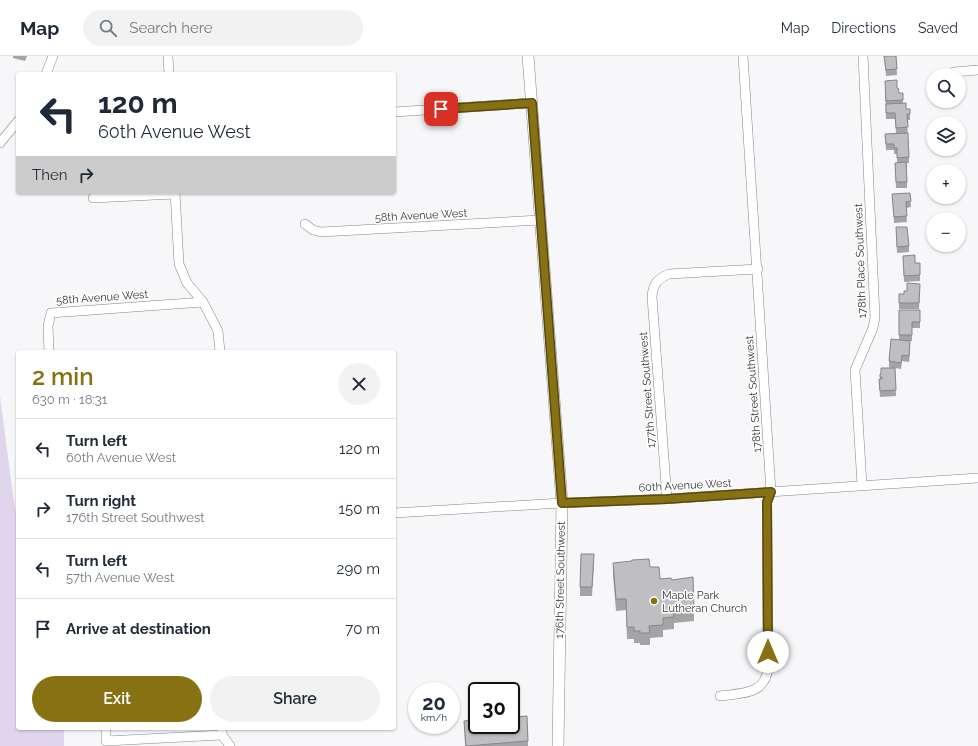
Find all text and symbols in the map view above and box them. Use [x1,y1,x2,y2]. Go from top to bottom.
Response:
search box [83,10,363,46]
text: Map [20,17,59,39]
icon: search [97,17,119,39]
text: Search here [129,19,213,37]
text: Map [781,20,809,36]
text: Directions [831,20,896,36]
text: Saved [918,20,958,36]
map controls [926,68,966,252]
button: search [926,68,966,108]
text: 120 m [98,87,178,120]
icon: left [32,88,84,140]
pin [424,92,458,126]
icon: arrive [430,98,452,120]
button: layers [926,116,966,156]
text: 60th Avenue West [98,121,250,142]
icon: right [75,164,97,186]
button: + [926,164,966,204]
text: Then [32,166,67,184]
street label: 178th Place Southwest [852,203,869,319]
street label: 58th Avenue West [375,207,468,224]
button: − [926,212,966,252]
street label: 58th Avenue West [56,288,149,307]
street label: 177th Street Southwest [637,331,658,449]
street label: 178th Street Southwest [743,335,764,453]
text: 2 min [32,362,94,391]
button: close [338,363,380,405]
text: 630 m · 18:31 [32,392,107,407]
text: Turn left [66,432,127,450]
icon: left [32,438,54,460]
text: 120 m [339,440,380,458]
text: 60th Avenue West [66,450,176,465]
street label: 60th Avenue West [638,477,732,494]
text: Turn right [66,492,136,510]
icon: right [32,498,54,520]
text: 150 m [339,500,380,518]
text: 176th Street Southwest [66,510,205,525]
street label: 176th Street Southwest [553,521,568,639]
text: Turn left [66,552,127,570]
icon: left [32,558,54,580]
text: 290 m [337,560,380,578]
text: 57th Avenue West [66,570,174,585]
place label: Maple Park Lutheran Church [662,589,747,615]
marker: Maple Park Lutheran Church [649,596,659,606]
icon: arrive [32,618,54,640]
text: Arrive at destination [66,620,211,638]
text: 70 m [345,620,380,638]
position arrow [747,631,789,673]
button: Exit [32,676,202,722]
button: Share [210,676,380,722]
speed limit sign: 30 [468,682,520,734]
text: 20 [422,691,446,715]
text: km/h [421,712,447,723]

